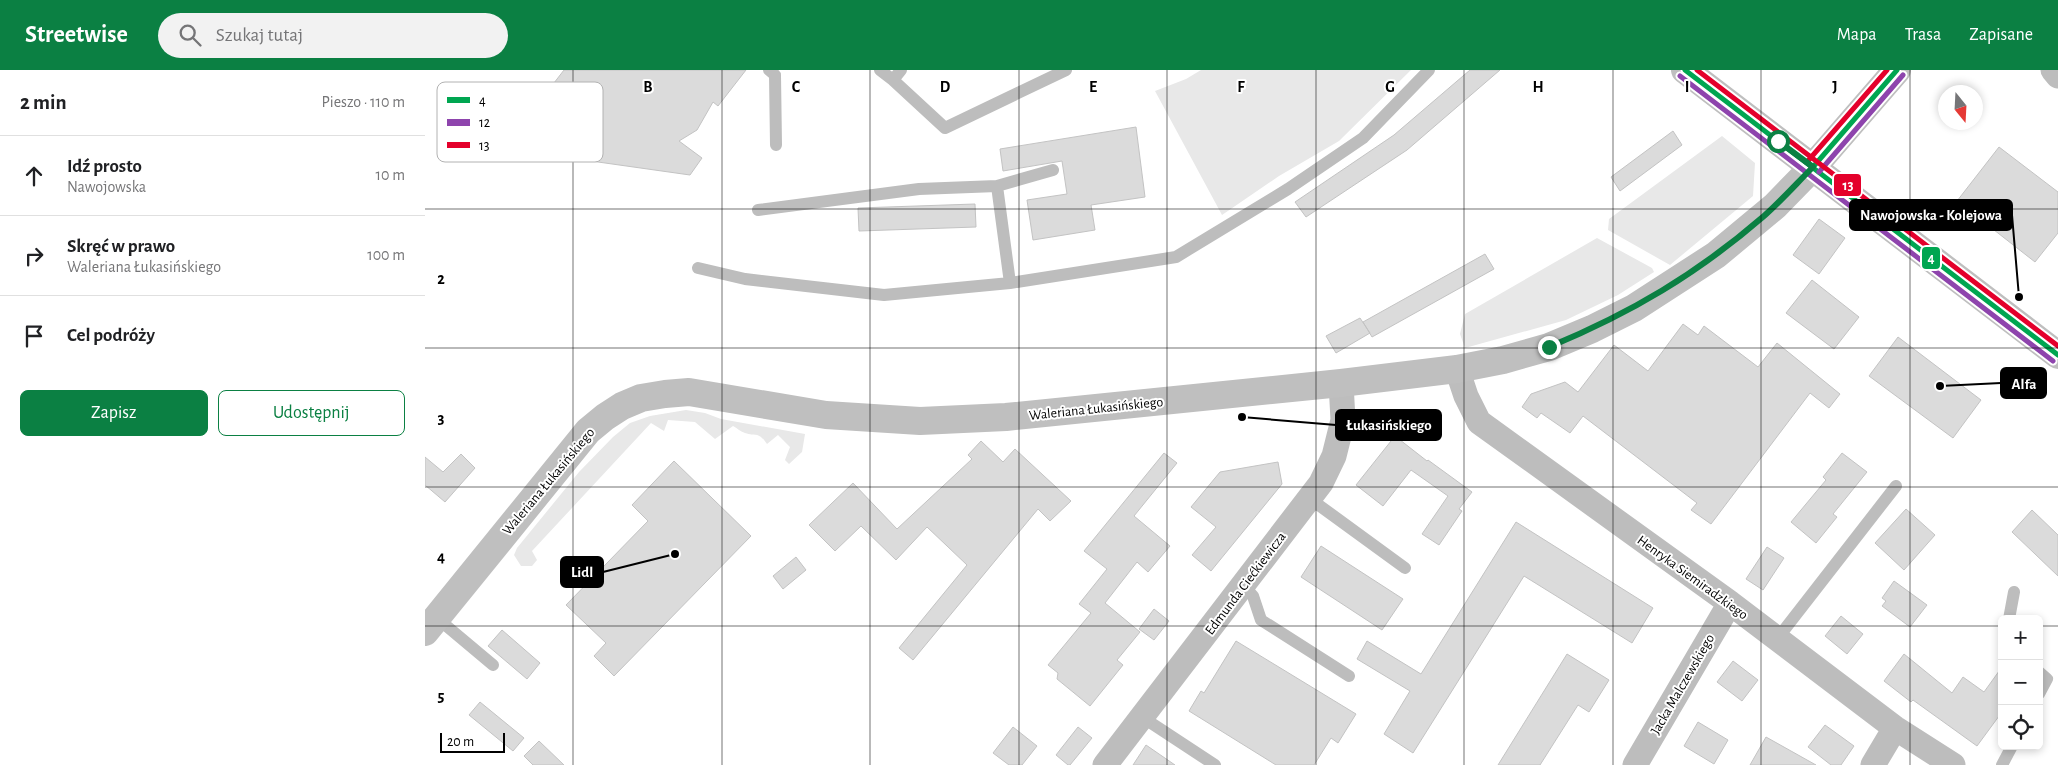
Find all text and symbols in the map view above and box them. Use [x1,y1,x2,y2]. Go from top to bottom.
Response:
search box [158,13,508,58]
icon: search [176,21,204,49]
text: Streetwise [25,23,128,47]
text: Szukaj tutaj [216,26,303,45]
text: Mapa [1837,26,1877,44]
text: Trasa [1905,26,1941,44]
text: Zapisane [1969,26,2033,44]
text: B [643,79,653,95]
text: C [792,79,801,95]
text: D [940,79,951,95]
text: E [1089,79,1097,95]
text: F [1237,79,1245,95]
text: G [1385,79,1395,95]
text: H [1532,79,1544,95]
text: I [1685,79,1689,95]
text: J [1832,79,1838,95]
legend [437,82,603,162]
north arrow [1938,85,1983,130]
text: 2 min [20,92,67,113]
text: Pieszo · 110 m [321,94,405,110]
text: 4 [479,94,486,108]
text: 12 [479,116,490,130]
route start [1767,130,1790,153]
text: 13 [479,139,490,153]
text: Idź prosto [67,157,142,176]
icon: ahead [20,162,48,190]
text: 10 m [376,167,405,183]
line badge: 13 [1833,173,1862,197]
text: Nawojowska [67,179,146,195]
text: 13 [1842,179,1854,193]
callout: Nawojowska - Kolejowa [1850,200,2012,230]
text: Nawojowska - Kolejowa [1860,208,2002,223]
text: Skręć w prawo [67,237,175,256]
icon: right [20,242,48,270]
line badge: 4 [1921,246,1941,270]
text: 100 m [367,247,405,263]
text: 4 [1927,252,1935,266]
text: Waleriana Łukasińskiego [67,259,221,275]
text: 2 [437,271,445,287]
icon: arrive [20,322,48,350]
text: Cel podróży [67,326,155,345]
route end [1538,336,1561,359]
callout: Alfa [2001,368,2046,398]
text: Alfa [2011,377,2037,392]
button: Zapisz [20,390,208,436]
button: Udostępnij [218,390,405,436]
street label: Waleriana Łukasińskiego [1028,395,1164,423]
text: 3 [438,410,445,426]
callout: Łukasińskiego [1336,410,1441,440]
text: Łukasińskiego [1345,418,1432,433]
street label: Waleriana Łukasińskiego [500,425,598,538]
street label: Edmunda Ciećkiewicza [1203,529,1289,637]
street label: Henryka Siemiradzkiego [1634,533,1750,623]
text: 4 [437,549,445,565]
callout: Lidl [561,557,603,587]
text: Lidl [571,565,593,580]
map controls [1998,615,2043,750]
button: + [1998,615,2043,660]
street label: Jacka Malczewskiego [1648,632,1717,737]
button: − [1998,660,2043,705]
text: 5 [438,688,445,704]
button: locate [1998,705,2043,750]
scale bar [440,730,505,753]
text: 20 m [447,735,474,749]

